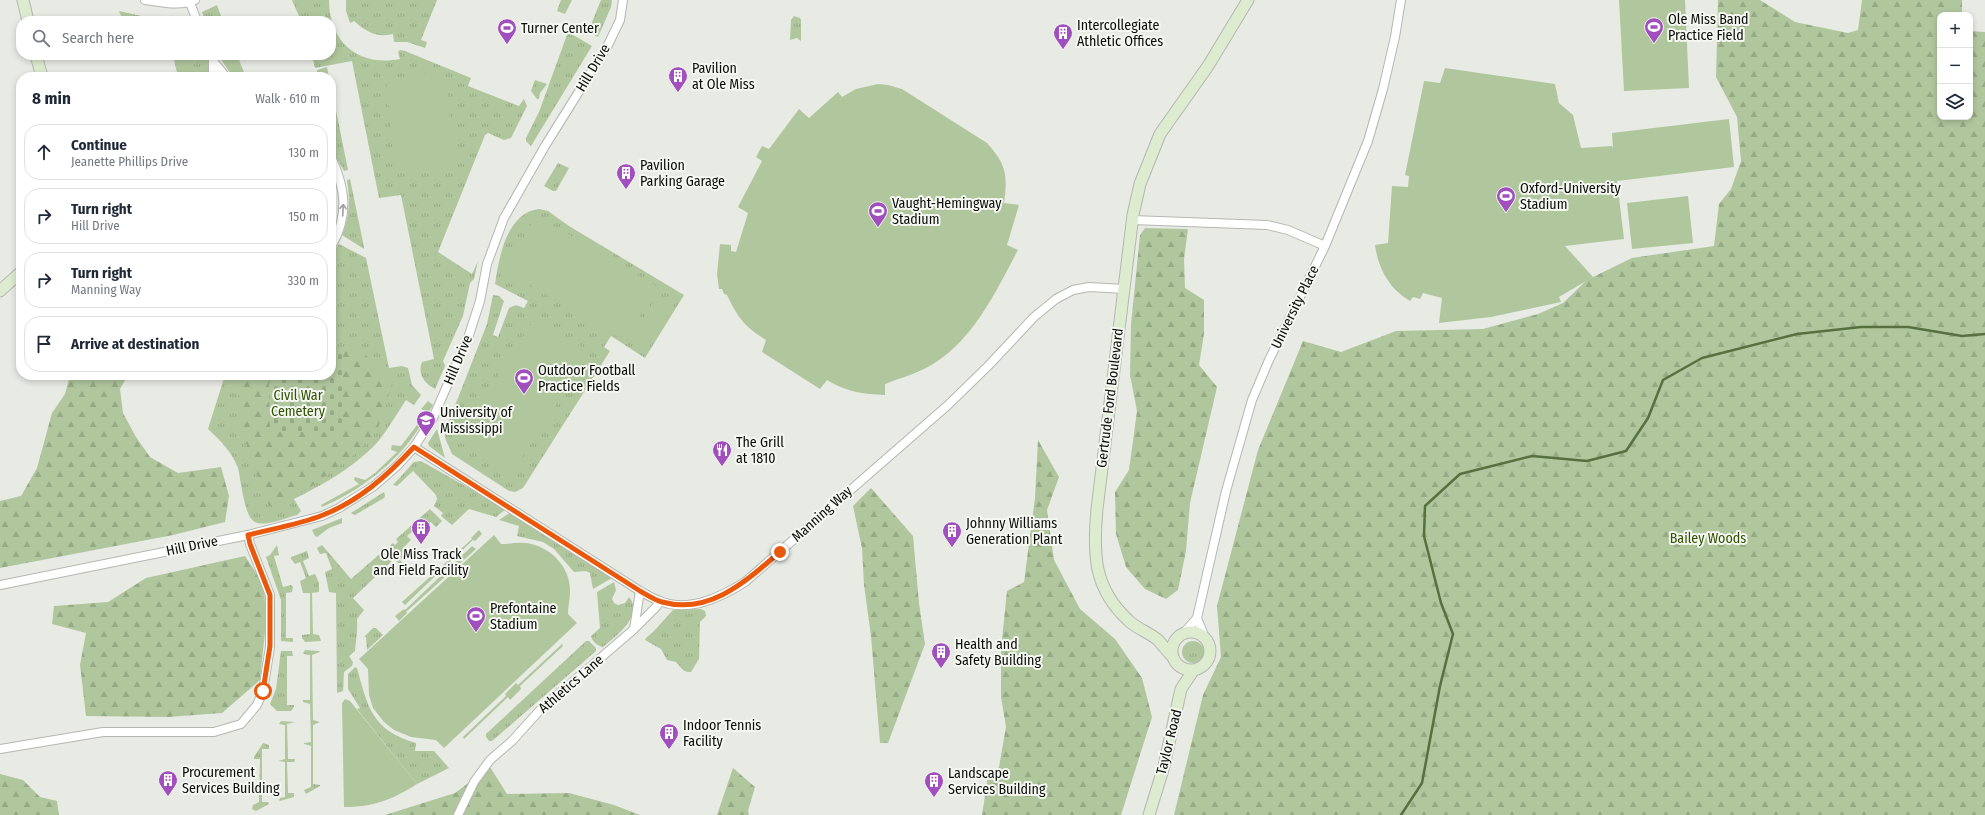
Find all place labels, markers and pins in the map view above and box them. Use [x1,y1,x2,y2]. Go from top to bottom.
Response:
place label: Ole Miss Band Practice Field [1668,11,1749,44]
sports icon: Ole Miss Band Practice Field [1643,16,1665,44]
sports icon: Turner Center [496,17,518,45]
place label: Intercollegiate Athletic Offices [1077,17,1163,50]
place label: Turner Center [521,20,599,37]
building icon: Intercollegiate Athletic Offices [1052,22,1074,50]
place label: Pavilion at Ole Miss [692,60,755,93]
building icon: Pavilion at Ole Miss [667,65,689,93]
place label: Pavilion Parking Garage [640,157,725,190]
building icon: Pavilion Parking Garage [615,162,637,190]
place label: Oxford-University Stadium [1520,180,1621,213]
sports icon: Oxford-University Stadium [1495,185,1517,213]
place label: Vaught-Hemingway Stadium [892,195,1002,228]
sports icon: Vaught-Hemingway Stadium [867,200,889,228]
place label: Outdoor Football Practice Fields [538,362,636,395]
sports icon: Outdoor Football Practice Fields [513,367,535,395]
place label: University of Mississippi [440,404,514,437]
school or university icon: University of Mississippi [415,409,437,437]
place label: The Grill at 1810 [736,434,784,467]
restaurant icon: The Grill at 1810 [711,439,733,467]
place label: Johnny Williams Generation Plant [966,515,1063,548]
building icon: Ole Miss Track and Field Facility [410,517,432,545]
building icon: Johnny Williams Generation Plant [941,520,963,548]
place label: Ole Miss Track and Field Facility [373,546,469,579]
place label: Prefontaine Stadium [490,600,557,633]
sports icon: Prefontaine Stadium [465,605,487,633]
place label: Health and Safety Building [955,636,1041,669]
building icon: Health and Safety Building [930,641,952,669]
place label: Indoor Tennis Facility [683,717,761,750]
building icon: Indoor Tennis Facility [658,722,680,750]
place label: Procurement Services Building [182,764,280,797]
place label: Landscape Services Building [948,765,1046,798]
building icon: Procurement Services Building [157,769,179,797]
building icon: Landscape Services Building [923,770,945,798]

